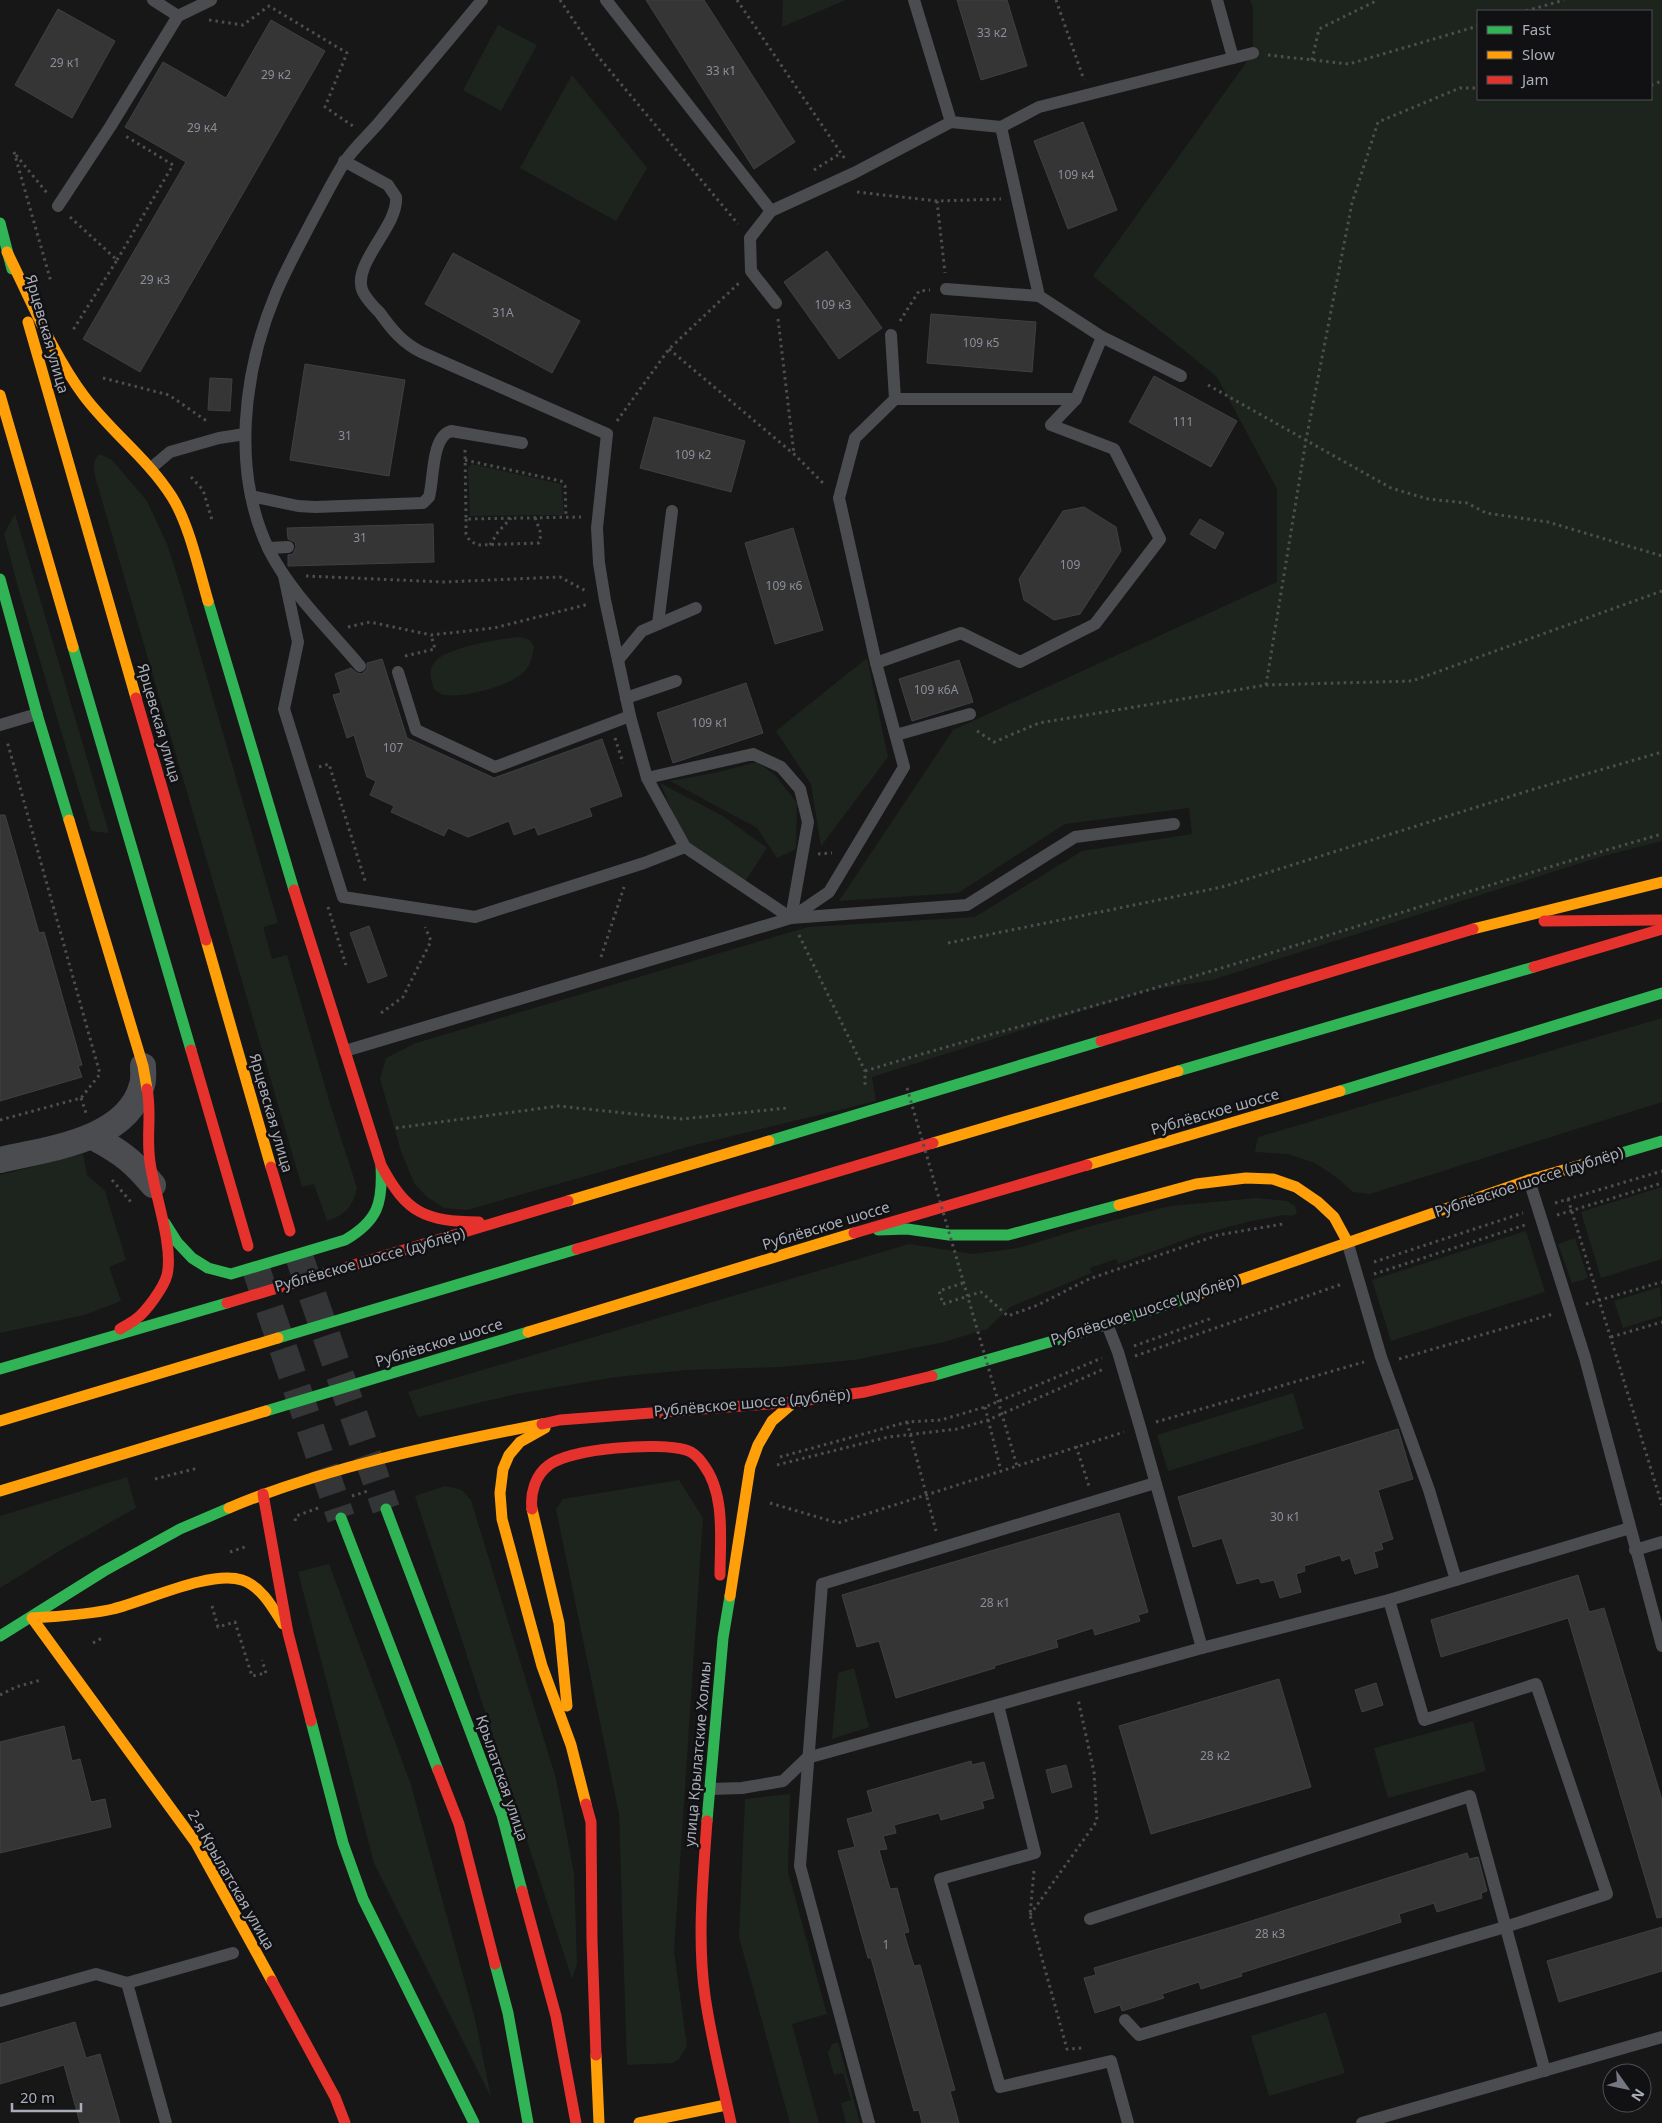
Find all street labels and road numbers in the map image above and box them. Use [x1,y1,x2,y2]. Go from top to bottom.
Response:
street label: Ярцевская улица [21,272,75,396]
street label: Ярцевская улица [133,661,187,785]
street label: Ярцевская улица [245,1051,299,1175]
street label: Рублёвское шоссе [1148,1083,1281,1139]
street label: Рублёвское шоссе (дублёр) [1432,1141,1626,1221]
street label: Рублёвское шоссе [759,1196,892,1254]
street label: Рублёвское шоссе (дублёр) [272,1222,467,1296]
street label: Рублёвское шоссе (дублёр) [1048,1269,1242,1349]
street label: Рублёвское шоссе [372,1313,505,1371]
street label: Рублёвское шоссе (дублёр) [653,1383,851,1421]
street label: улица Крылатские Холмы [679,1660,715,1847]
street label: Крылатская улица [472,1712,534,1843]
street label: 2-я Крылатская улица [184,1806,280,1953]

